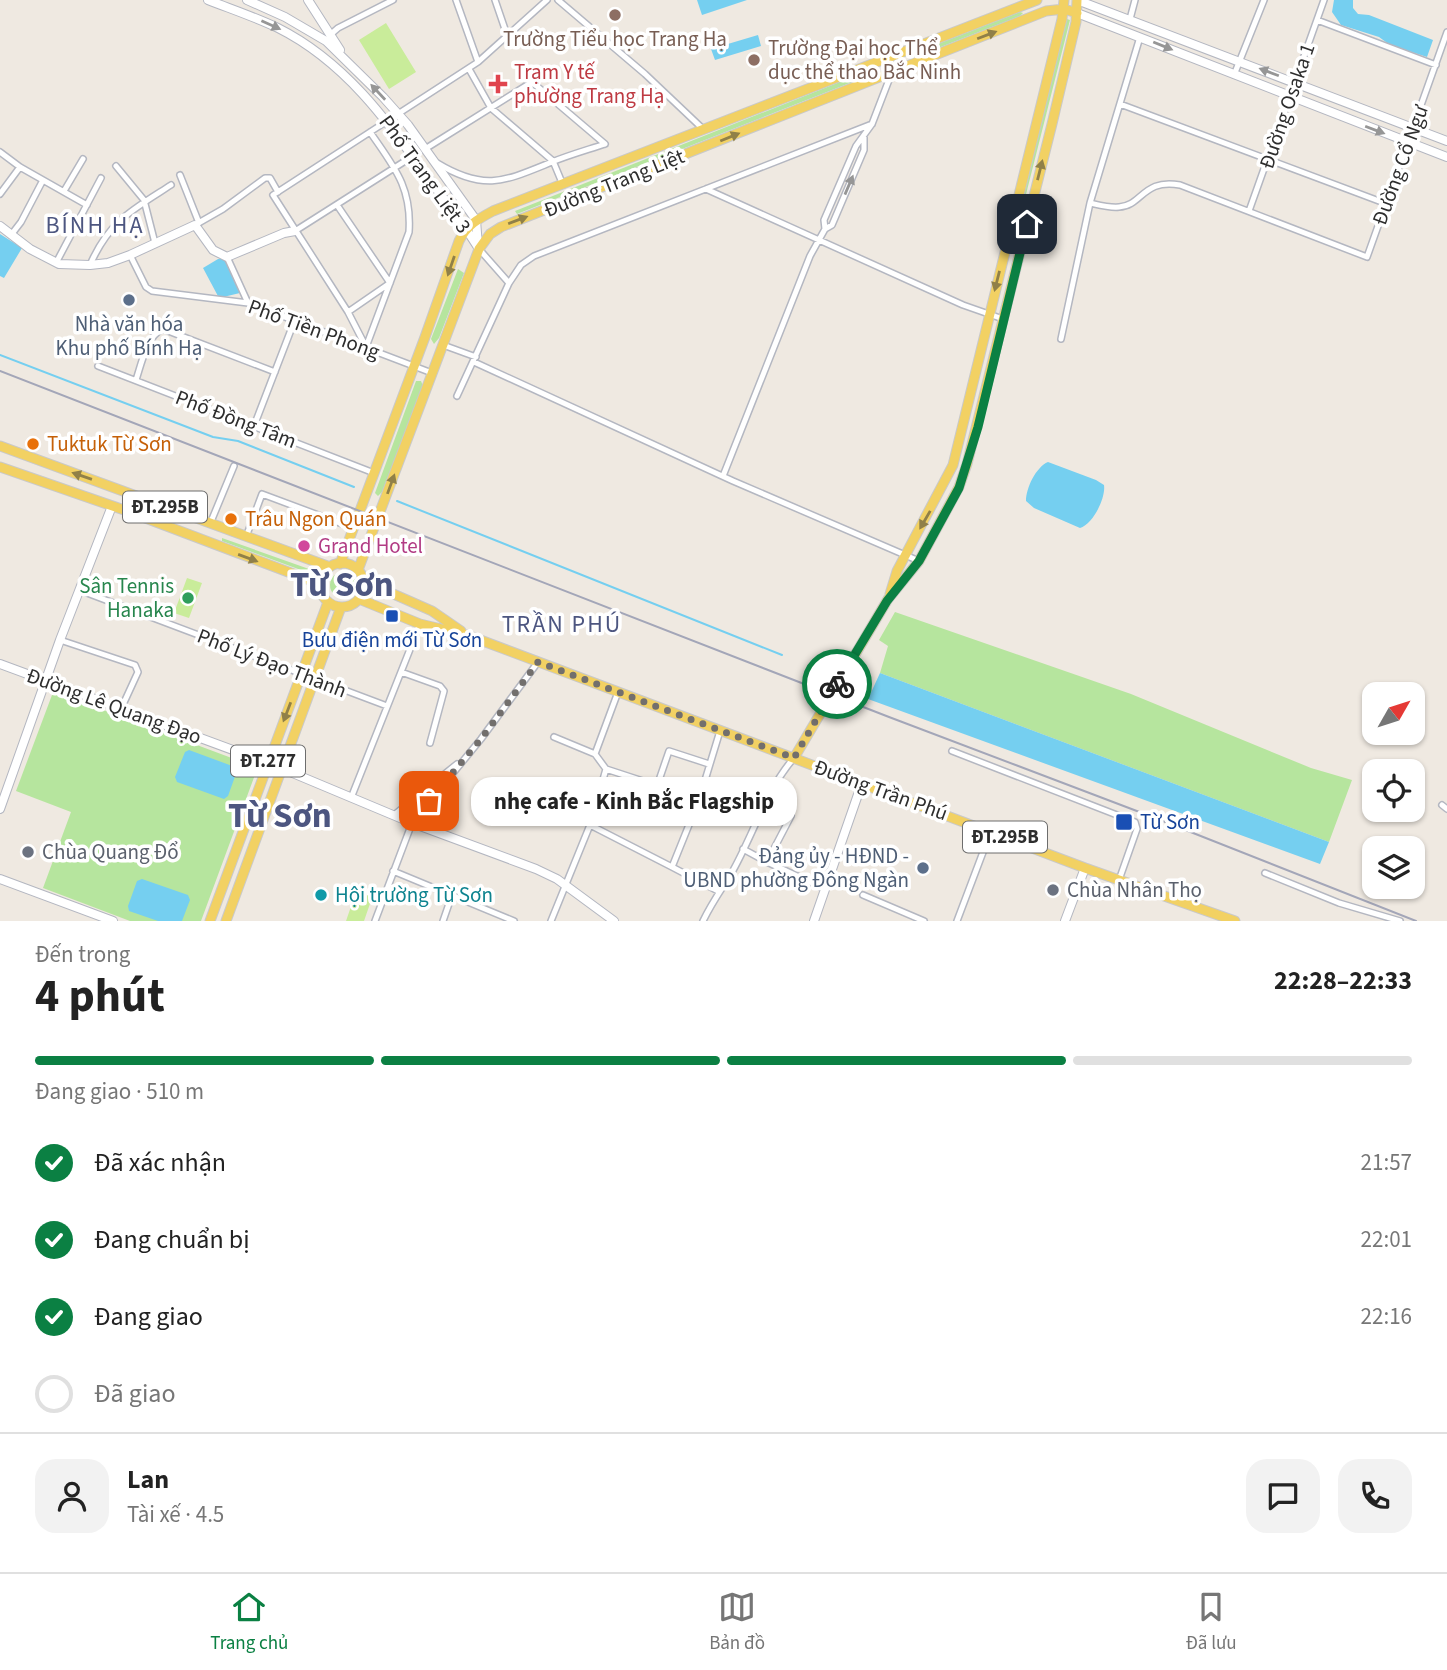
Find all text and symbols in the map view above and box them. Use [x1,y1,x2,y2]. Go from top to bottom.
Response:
marker: Trường Tiểu học Trang Hạ [607,7,623,23]
one-way arrow [261,19,281,31]
place label: Trường Tiểu học Trang Hạ [503,24,727,54]
one-way arrow [976,29,997,40]
place label: Trường Đại học Thể dục thể thao Bắc Ninh [768,33,961,87]
street label: Đường Osaka 1 [1251,39,1323,173]
one-way arrow [1153,41,1174,52]
marker: Trường Đại học Thể dục thể thao Bắc Ninh [746,52,762,68]
place label: Trạm Y tế phường Trang Hạ [514,57,664,111]
one-way arrow [1258,67,1279,78]
marker: Trạm Y tế phường Trang Hạ [488,74,508,94]
one-way arrow [371,84,387,101]
street label: Đường Cổ Ngư [1364,100,1436,229]
street label: Phố Trang Liệt 3 [372,108,478,240]
one-way arrow [1365,124,1386,135]
one-way arrow [719,131,740,142]
street label: Đường Trang Liệt [539,141,689,225]
one-way arrow [1035,159,1046,181]
one-way arrow [844,175,855,196]
pin [997,194,1057,254]
icon: home [1008,205,1046,243]
district label: BÍNH HẠ [45,208,145,243]
one-way arrow [508,215,529,226]
one-way arrow [445,255,456,276]
one-way arrow [991,270,1002,292]
street label: Phố Tiền Phong [244,291,384,367]
marker: Nhà văn hóa Khu phố Bính Hạ [121,292,137,308]
place label: Nhà văn hóa Khu phố Bính Hạ [56,309,202,363]
street label: Phố Đồng Tâm [171,382,301,456]
place label: Tuktuk Từ Sơn [47,429,172,459]
marker: Tuktuk Từ Sơn [25,436,41,452]
one-way arrow [71,470,92,481]
one-way arrow [386,473,397,494]
road number: ĐT.295B [123,492,207,522]
place label: Trâu Ngon Quán [245,504,387,534]
marker: Trâu Ngon Quán [223,511,239,527]
one-way arrow [919,511,931,530]
place label: Grand Hotel [318,531,423,561]
marker: Grand Hotel [296,538,312,554]
one-way arrow [238,552,259,563]
district label: Từ Sơn [290,560,394,610]
place label: Sân Tennis Hanaka [79,571,174,625]
marker: Sân Tennis Hanaka [180,590,196,606]
district label: TRẦN PHÚ [502,607,622,642]
marker: Bưu điện mới Từ Sơn [384,608,400,624]
street label: Phố Lý Đạo Thành [193,621,351,705]
place label: Bưu điện mới Từ Sơn [302,625,482,655]
courier [802,649,872,719]
street label: Đường Lê Quang Đạo [22,660,206,752]
icon: bike [818,665,856,703]
north arrow [1362,682,1424,746]
map controls [1362,682,1425,899]
one-way arrow [281,702,292,723]
road number: ĐT.277 [231,746,305,776]
street label: Đường Trần Phú [810,752,952,828]
button: locate [1362,759,1425,822]
pin [399,771,459,831]
callout: nhẹ cafe - Kinh Bắc Flagship [471,776,796,826]
icon: bag [410,782,448,820]
text: nhẹ cafe - Kinh Bắc Flagship [494,785,774,818]
district label: Từ Sơn [228,791,332,841]
place label: Từ Sơn [1140,807,1200,837]
marker: Từ Sơn [1114,812,1134,832]
road number: ĐT.295B [963,822,1047,852]
button: layers [1362,836,1425,899]
place label: Chùa Quang Đổ [42,837,179,867]
place label: Đảng ủy - HĐND - UBND phường Đông Ngàn [683,841,909,895]
marker: Chùa Quang Đổ [20,844,36,860]
marker: Đảng ủy - HĐND - UBND phường Đông Ngàn [915,860,931,876]
place label: Chùa Nhân Thọ [1067,875,1202,905]
place label: Hội trường Từ Sơn [335,880,493,910]
marker: Chùa Nhân Thọ [1045,882,1061,898]
marker: Hội trường Từ Sơn [313,887,329,903]
text: Đến trong [35,938,130,971]
text: 22:28–22:33 [1274,962,1412,999]
text: 4 phút [35,964,165,1029]
text: Đang giao · 510 m [35,1075,204,1108]
icon: check [35,1144,73,1182]
text: Đã xác nhận [94,1144,226,1181]
text: 21:57 [1361,1146,1412,1179]
icon: check [35,1221,73,1259]
text: Đang chuẩn bị [94,1221,250,1258]
text: 22:01 [1361,1223,1412,1256]
icon: check [35,1298,73,1336]
text: Đang giao [94,1298,203,1335]
text: 22:16 [1361,1300,1412,1333]
text: Đã giao [94,1375,176,1412]
button: person [35,1459,109,1533]
button: chat [1246,1459,1320,1533]
button: phone [1338,1459,1412,1533]
text: Lan [127,1461,169,1498]
text: Tài xế · 4.5 [127,1498,224,1531]
tab: Trang chủ [210,1588,288,1657]
tab: Bản đồ [709,1588,765,1657]
tab: Đã lưu [1186,1588,1237,1657]

